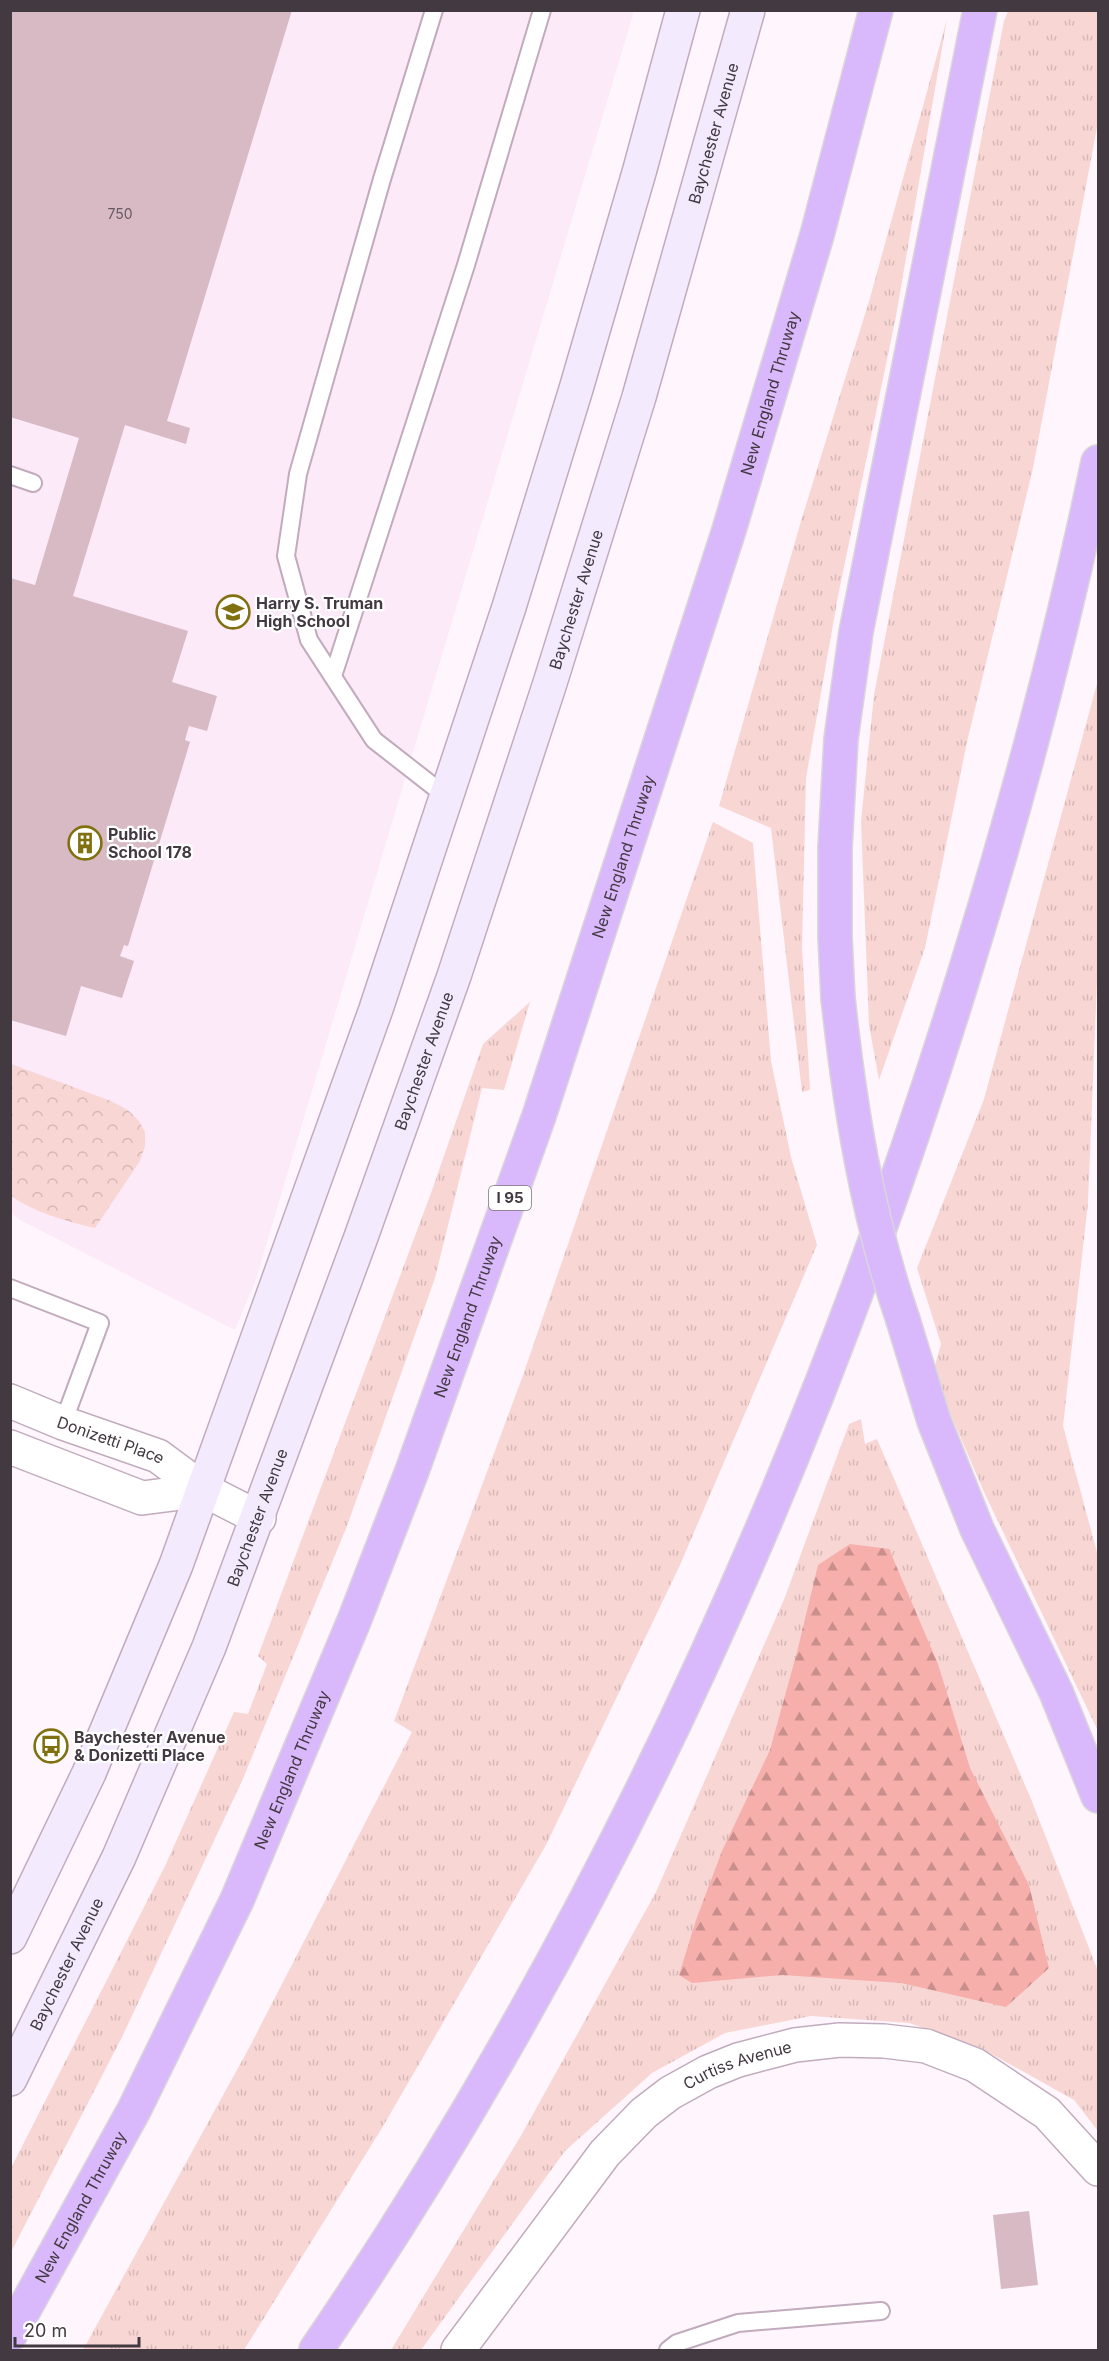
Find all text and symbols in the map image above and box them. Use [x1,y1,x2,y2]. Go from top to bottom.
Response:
street label: Baychester Avenue [684,61,743,206]
house number: 750 [107,205,133,222]
street label: New England Thruway [736,309,804,478]
street label: Baychester Avenue [545,527,607,672]
place label: Harry S. Truman High School [256,593,383,631]
school or university icon: Harry S. Truman High School [215,594,251,630]
street label: New England Thruway [587,772,659,941]
place label: Public School 178 [108,824,192,862]
building icon: Public School 178 [67,825,103,861]
street label: Baychester Avenue [390,989,458,1133]
road number: I 95 [489,1186,531,1210]
street label: New England Thruway [429,1233,505,1400]
street label: Donizetti Place [54,1412,169,1468]
street label: Baychester Avenue [222,1446,292,1589]
street label: New England Thruway [249,1687,334,1852]
place label: Baychester Avenue & Donizetti Place [74,1727,226,1765]
bus stop icon: Baychester Avenue & Donizetti Place [33,1728,69,1764]
street label: Baychester Avenue [25,1894,107,2034]
street label: Curtiss Avenue [680,2036,794,2094]
street label: New England Thruway [31,2128,130,2287]
scale bar [15,2310,140,2348]
text: 20 m [24,2320,67,2341]

